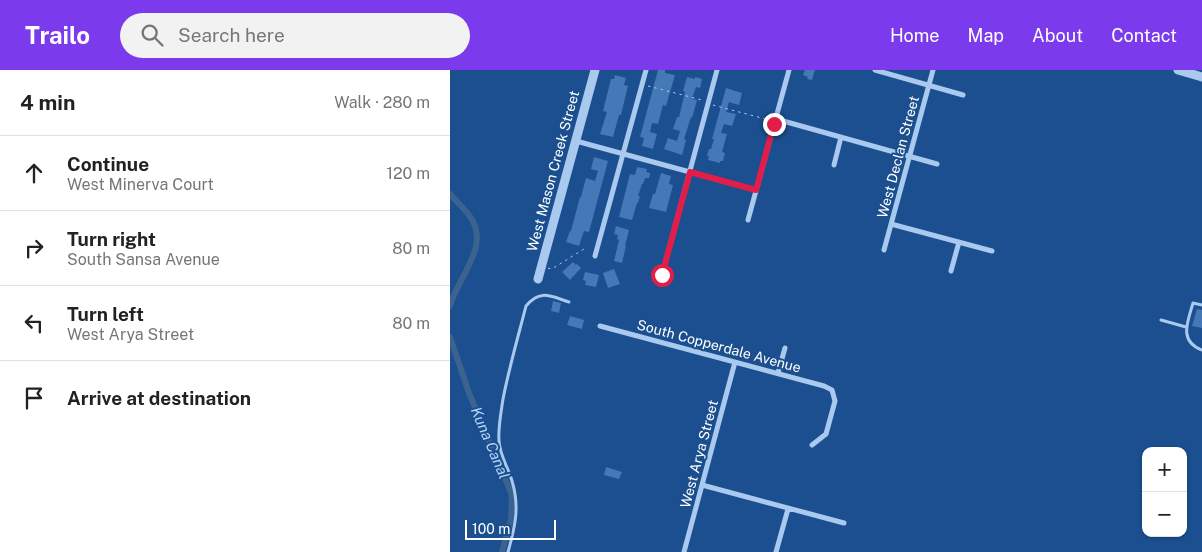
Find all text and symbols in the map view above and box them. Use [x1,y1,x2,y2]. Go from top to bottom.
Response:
search box [120,13,470,58]
text: Trailo [25,21,90,49]
icon: search [138,21,166,49]
text: Search here [178,24,285,46]
text: Home [890,25,940,46]
text: Map [968,25,1004,46]
text: About [1032,25,1083,46]
text: Contact [1111,25,1177,46]
street label: West Mason Creek Street [524,89,582,253]
text: 4 min [20,90,75,115]
text: Walk · 280 m [334,93,430,112]
street label: West Declan Street [874,94,922,220]
route end [763,113,786,136]
text: Continue [67,153,149,175]
icon: ahead [20,159,48,187]
text: 120 m [386,164,430,183]
text: West Minerva Court [67,175,214,194]
text: Turn right [67,228,156,250]
icon: right [20,234,48,262]
text: 80 m [392,239,430,258]
text: South Sansa Avenue [67,250,220,269]
route start [651,264,674,287]
text: Turn left [67,303,144,325]
icon: left [20,309,48,337]
text: 80 m [392,314,430,333]
street label: South Copperdale Avenue [635,316,803,376]
text: West Arya Street [67,325,194,344]
icon: arrive [20,384,48,412]
text: Arrive at destination [67,387,251,409]
street label: West Arya Street [677,398,721,510]
water label: Kuna Canal [468,404,513,481]
map controls [1142,447,1187,537]
button: + [1142,447,1187,492]
button: − [1142,492,1187,537]
scale bar [465,517,556,540]
text: 100 m [472,521,510,537]

